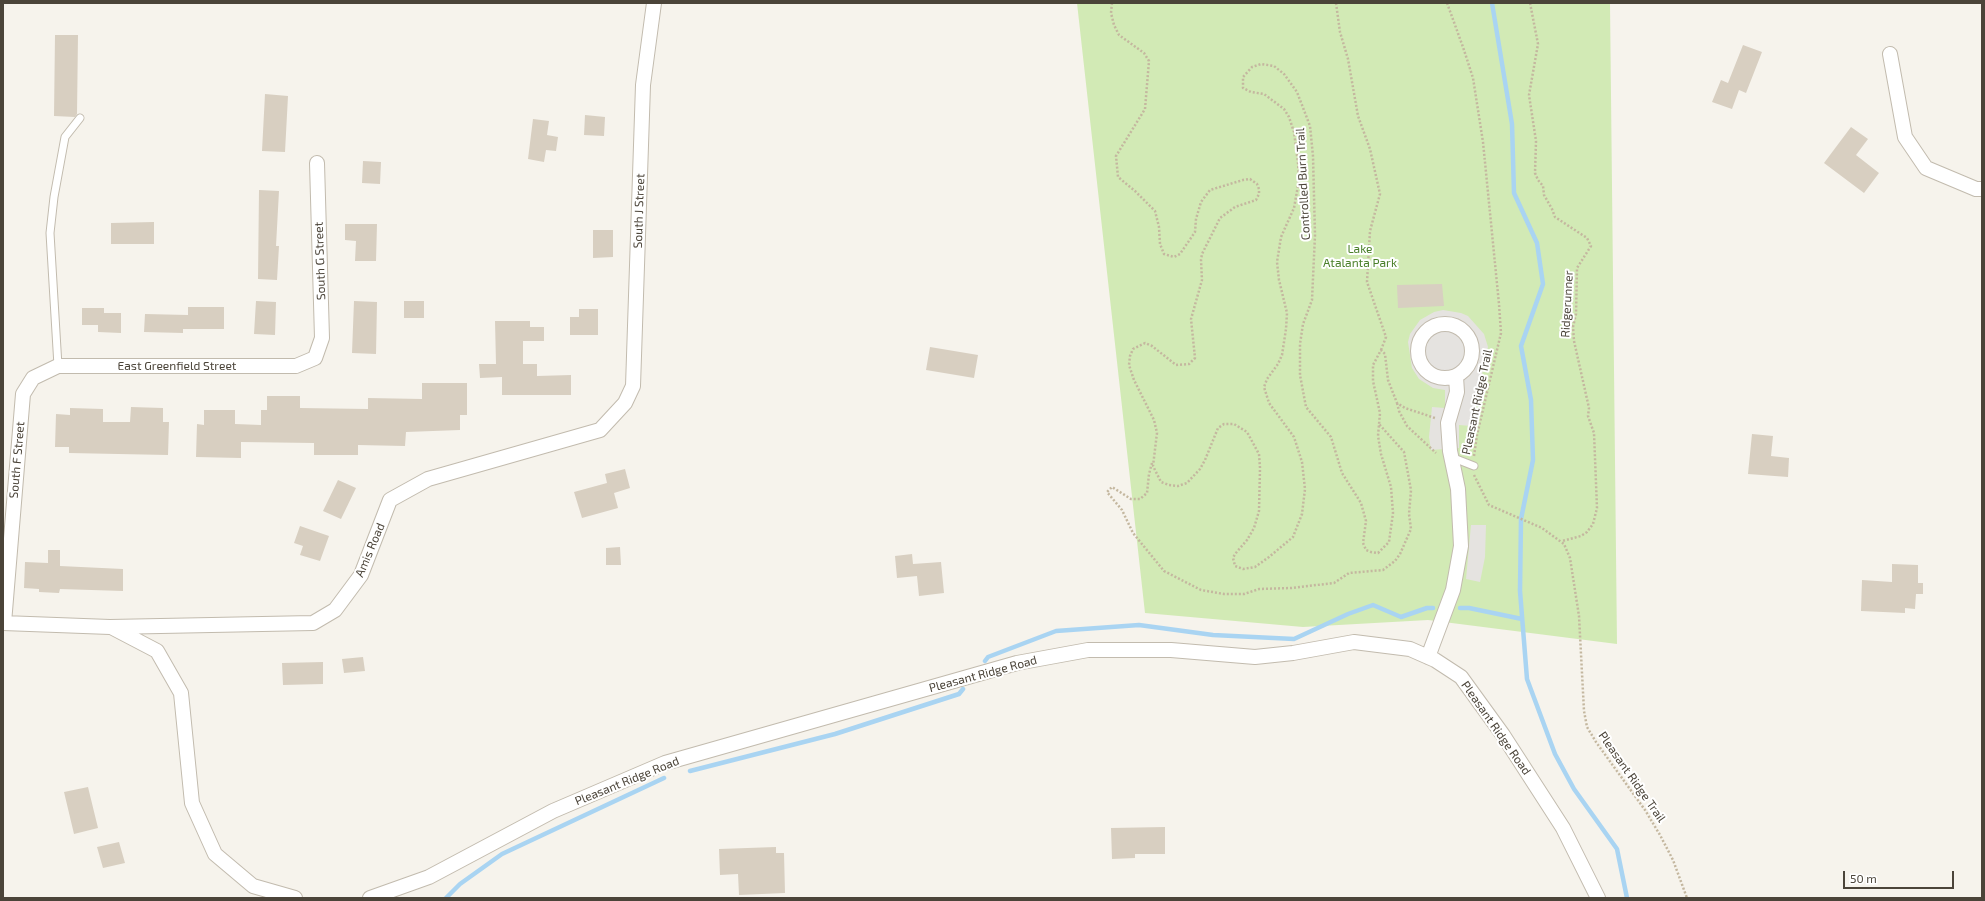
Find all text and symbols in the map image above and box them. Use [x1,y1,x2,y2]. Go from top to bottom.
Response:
street label: Controlled Burn Trail [1293,128,1313,240]
street label: South J Street [631,173,647,249]
street label: South G Street [311,222,329,300]
park label: Lake Atalanta Park [1323,242,1397,270]
street label: Ridgerunner [1558,270,1576,338]
street label: Pleasant Ridge Trail [1459,348,1495,456]
street label: East Greenfield Street [118,359,236,373]
street label: South F Street [6,421,28,499]
street label: Amis Road [352,521,388,579]
street label: Pleasant Ridge Road [927,653,1039,695]
street label: Pleasant Ridge Road [1458,678,1534,778]
street label: Pleasant Ridge Trail [1595,729,1669,825]
street label: Pleasant Ridge Road [573,753,681,809]
scale bar [1845,863,1956,889]
text: 50 m [1850,871,1877,885]

